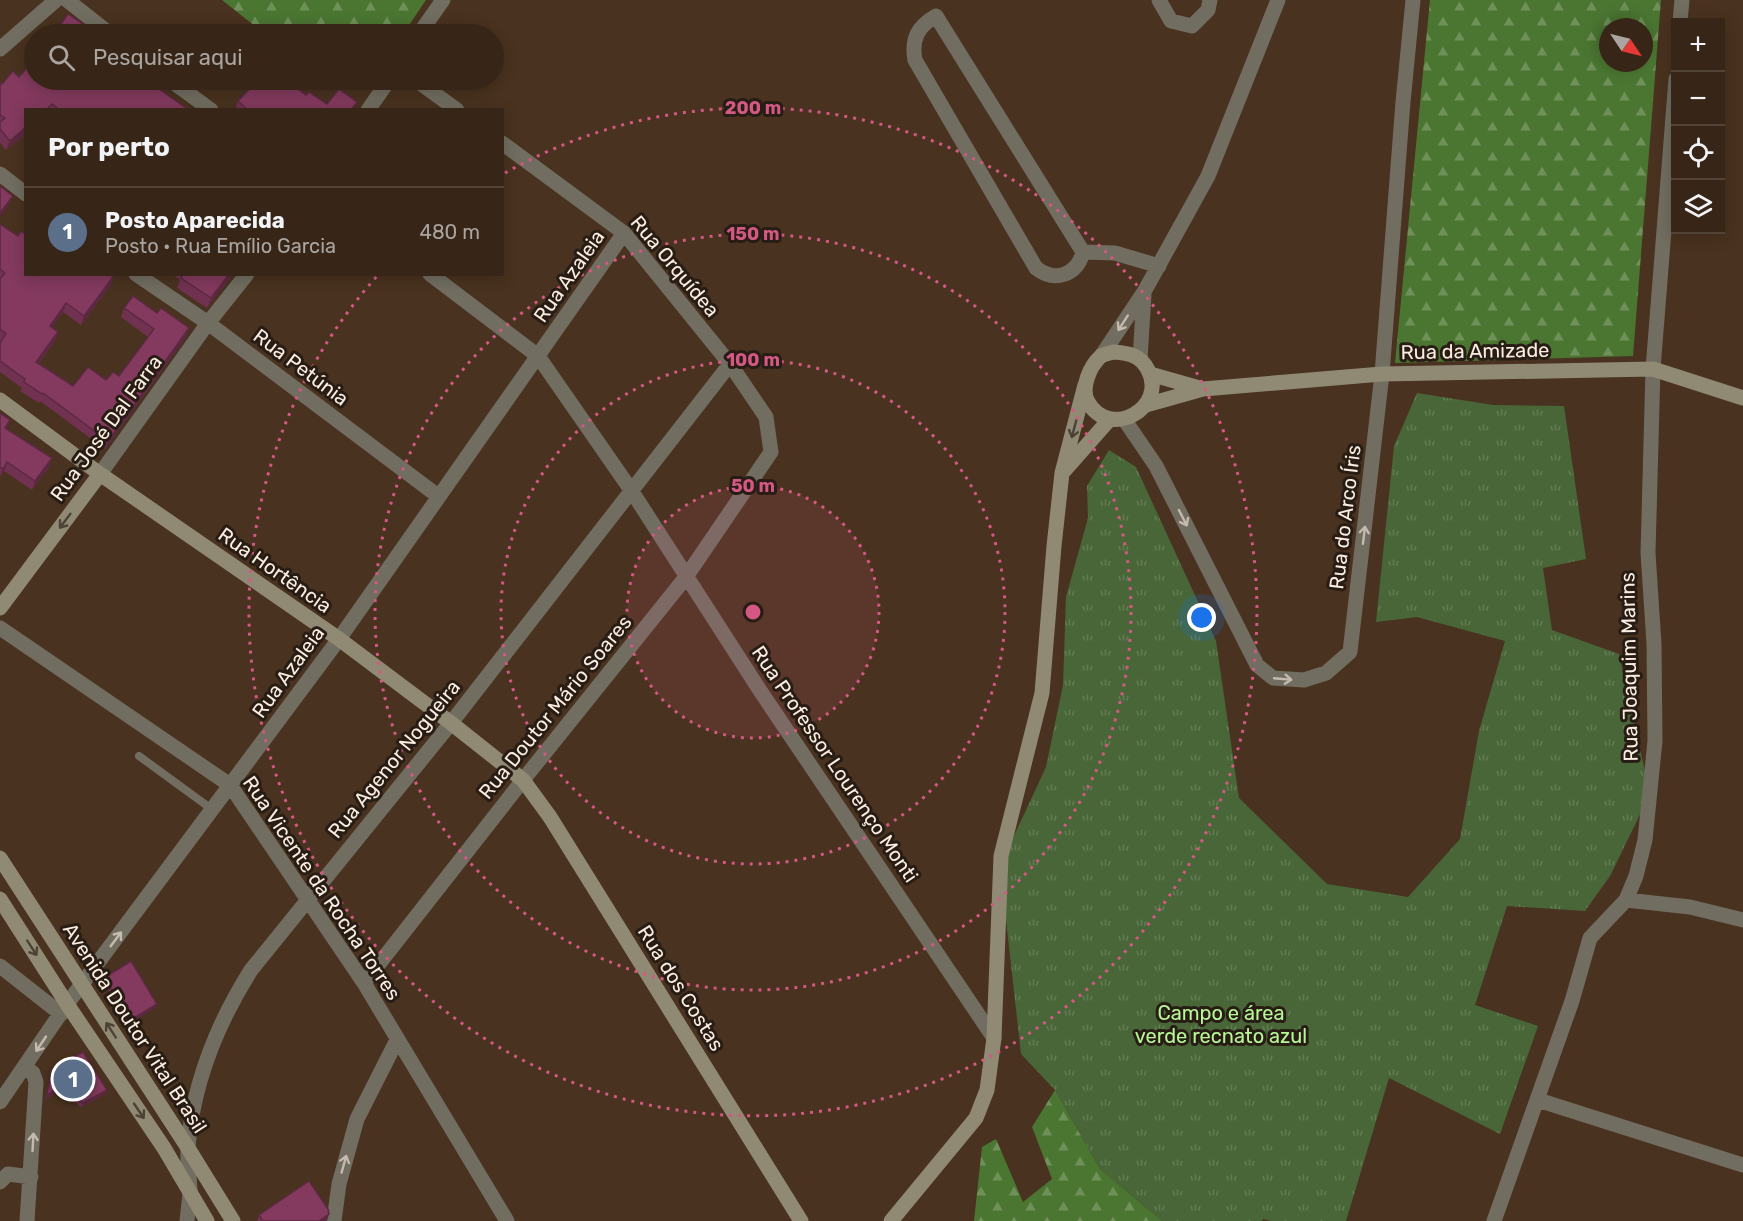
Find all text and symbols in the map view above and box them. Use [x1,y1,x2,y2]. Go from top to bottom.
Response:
north arrow [1599,18,1653,72]
map controls [1671,18,1725,234]
button: + [1671,18,1725,72]
search box [24,24,504,90]
icon: search [45,41,78,74]
text: Pesquisar aqui [93,44,243,71]
button: − [1671,72,1725,126]
text: 200 m [725,97,781,119]
button: locate [1671,126,1725,180]
text: Por perto [48,132,170,163]
button: layers [1671,180,1725,234]
text: Posto Aparecida [105,207,285,234]
street label: Rua Orquídea [626,210,724,322]
text: 1 [63,220,72,244]
text: 480 m [419,220,480,244]
text: 150 m [726,223,780,245]
street label: Rua Azaleia [528,225,610,327]
text: Posto · Rua Emílio Garcia [105,234,336,258]
one-way arrow [1117,315,1129,331]
street label: Rua Petúnia [249,323,353,411]
street label: Rua da Amizade [1400,338,1550,364]
text: 100 m [726,349,780,371]
street label: Rua José Dal Farra [45,350,167,506]
one-way arrow [1067,419,1079,438]
street label: Rua do Arco Íris [1324,444,1366,590]
text: 50 m [731,475,775,497]
one-way arrow [1177,509,1189,527]
one-way arrow [59,512,71,528]
street label: Rua Hortência [214,522,336,618]
one-way arrow [1358,525,1369,545]
street label: Rua Joaquim Marins [1615,572,1643,762]
centre of rings [743,602,763,622]
your location [1187,603,1216,632]
street label: Rua Doutor Mário Soares [474,610,636,804]
street label: Rua Azaleia [247,622,329,722]
street label: Rua Professor Lourenço Monti [747,641,923,887]
one-way arrow [1272,674,1292,685]
street label: Rua Agenor Nogueira [323,675,465,843]
street label: Rua Vicente da Rocha Torres [238,771,406,1005]
street label: Avenida Doutor Vital Brasil [58,918,212,1138]
street label: Rua dos Costas [633,921,729,1055]
one-way arrow [110,931,123,947]
one-way arrow [25,940,38,957]
park label: Campo e área verde recnato azul [1135,1001,1307,1048]
one-way arrow [105,1023,117,1039]
one-way arrow [35,1035,47,1051]
pin: 1 [54,1056,92,1102]
one-way arrow [133,1102,145,1119]
one-way arrow [28,1132,39,1152]
one-way arrow [339,1154,350,1173]

